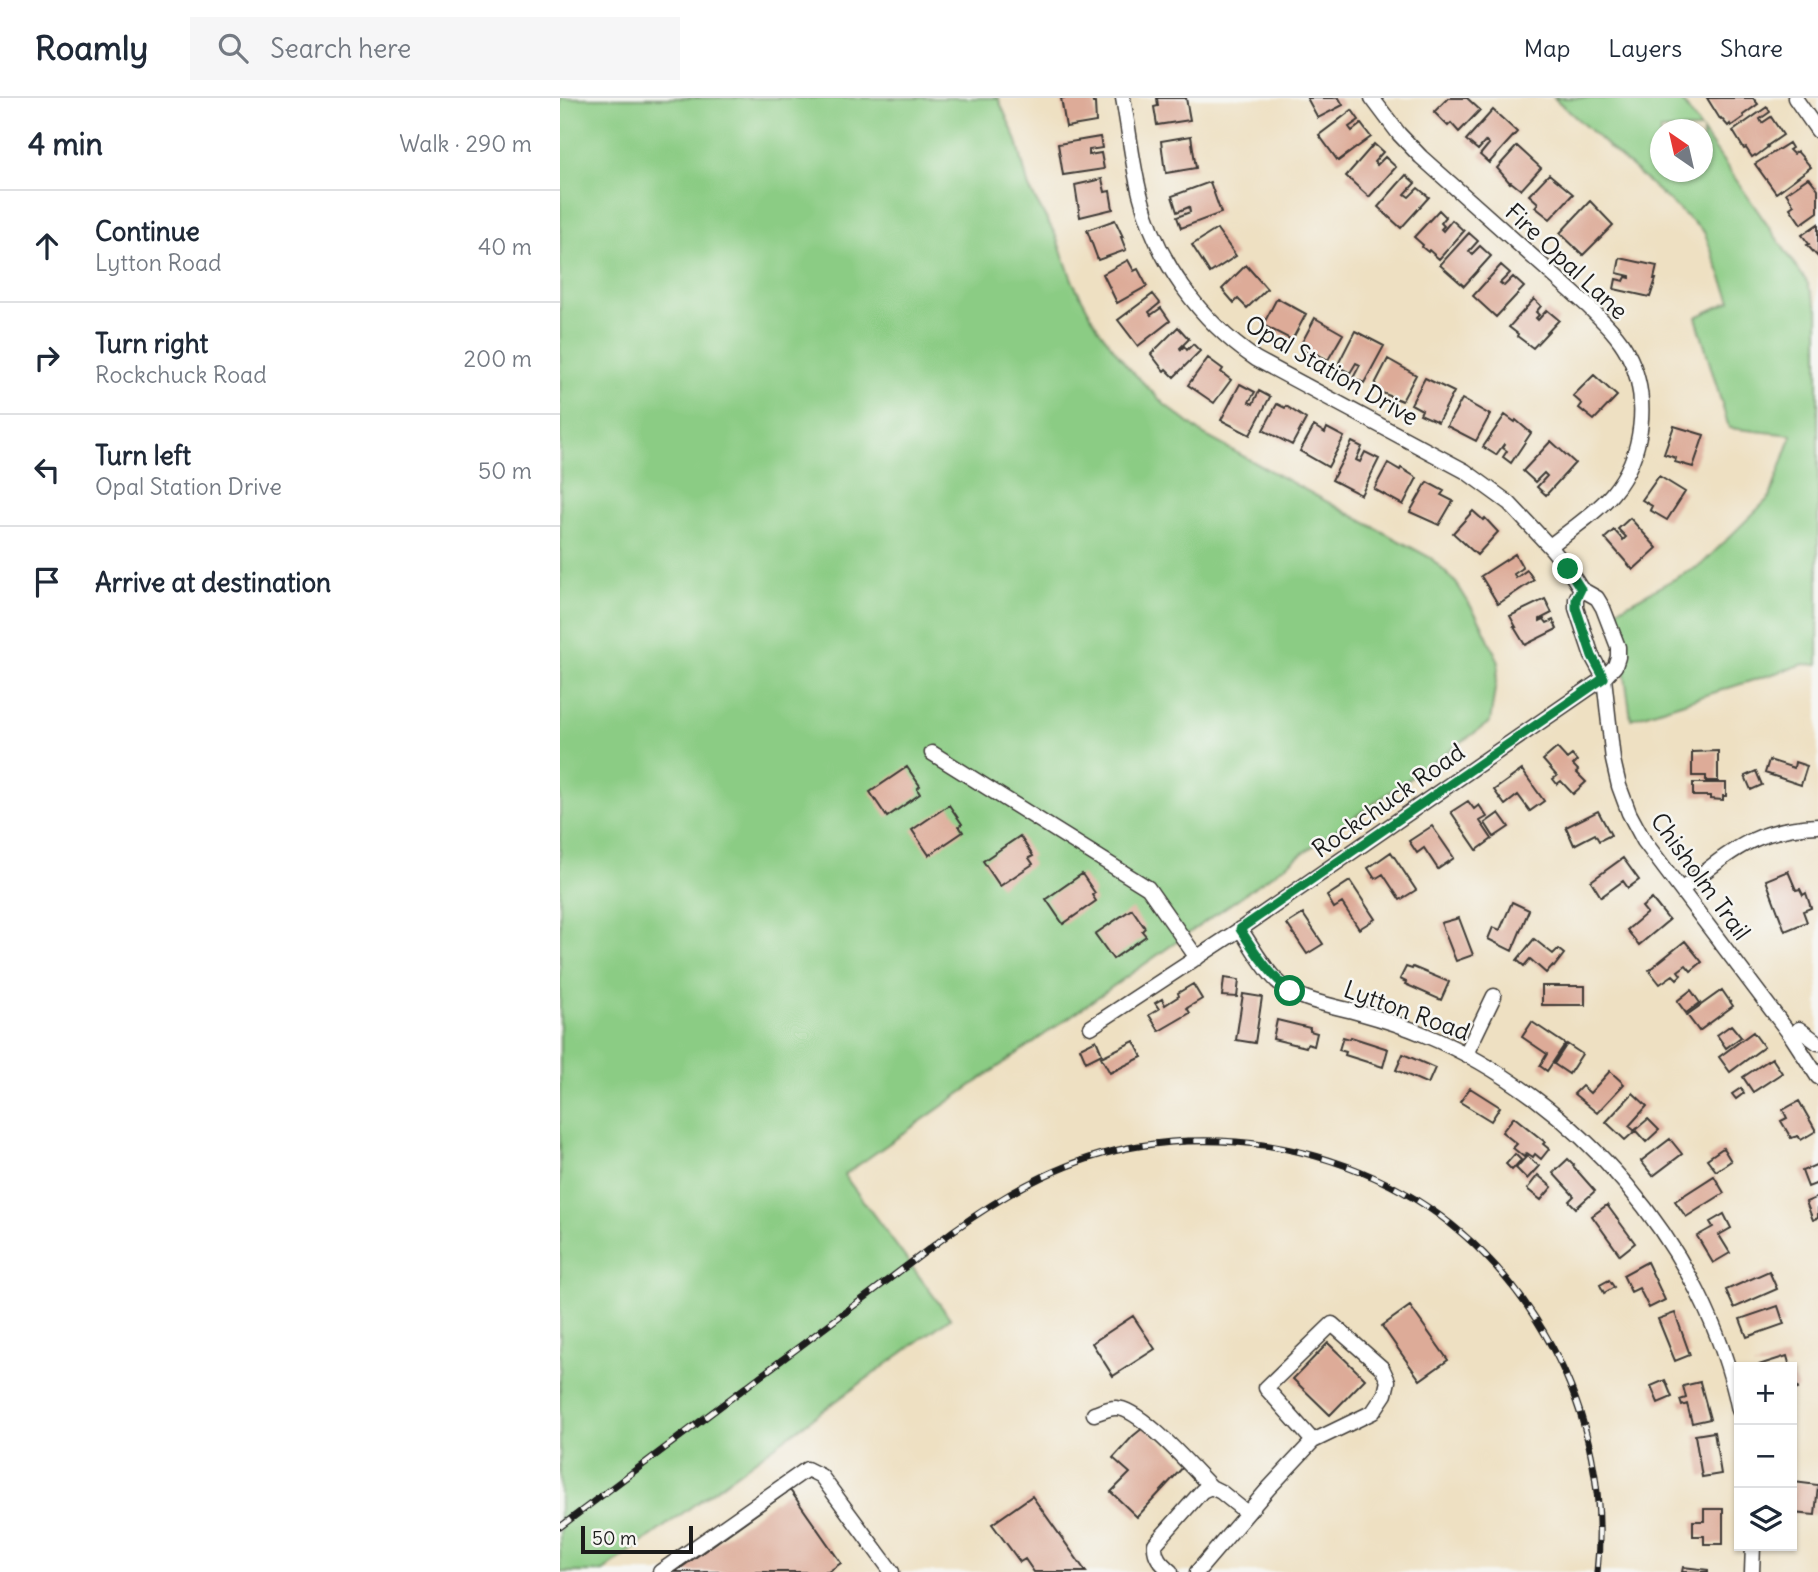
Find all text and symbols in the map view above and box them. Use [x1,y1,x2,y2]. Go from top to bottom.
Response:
search box [190,17,680,80]
text: Roamly [35,27,148,69]
icon: search [214,29,252,67]
text: Search here [270,32,411,65]
text: Map [1524,33,1570,63]
text: Layers [1608,33,1682,63]
text: Share [1720,33,1783,63]
north arrow [1650,119,1713,182]
text: 4 min [28,125,103,163]
text: Walk · 290 m [399,129,532,158]
street label: Fire Opal Lane [1499,196,1635,326]
text: Continue [95,215,200,248]
icon: ahead [28,227,66,265]
text: 40 m [478,232,532,261]
text: Lytton Road [95,248,221,277]
street label: Opal Station Drive [1240,308,1424,432]
text: Turn right [95,327,208,360]
icon: right [28,339,66,377]
text: 200 m [463,344,532,373]
text: Rockchuck Road [95,360,267,389]
text: Turn left [95,439,191,472]
icon: left [28,451,66,489]
text: 50 m [478,456,532,485]
text: Opal Station Drive [95,472,282,501]
route end [1552,553,1583,584]
icon: arrive [28,563,66,601]
text: Arrive at destination [95,566,331,599]
street label: Rockchuck Road [1306,736,1470,864]
street label: Chisholm Trail [1645,806,1757,946]
street label: Lytton Road [1340,973,1474,1047]
route start [1274,975,1305,1006]
map controls [1734,1362,1797,1551]
button: + [1734,1362,1797,1425]
button: − [1734,1425,1797,1488]
button: layers [1734,1488,1797,1551]
scale bar [581,1523,693,1555]
text: 50 m [592,1526,637,1550]

